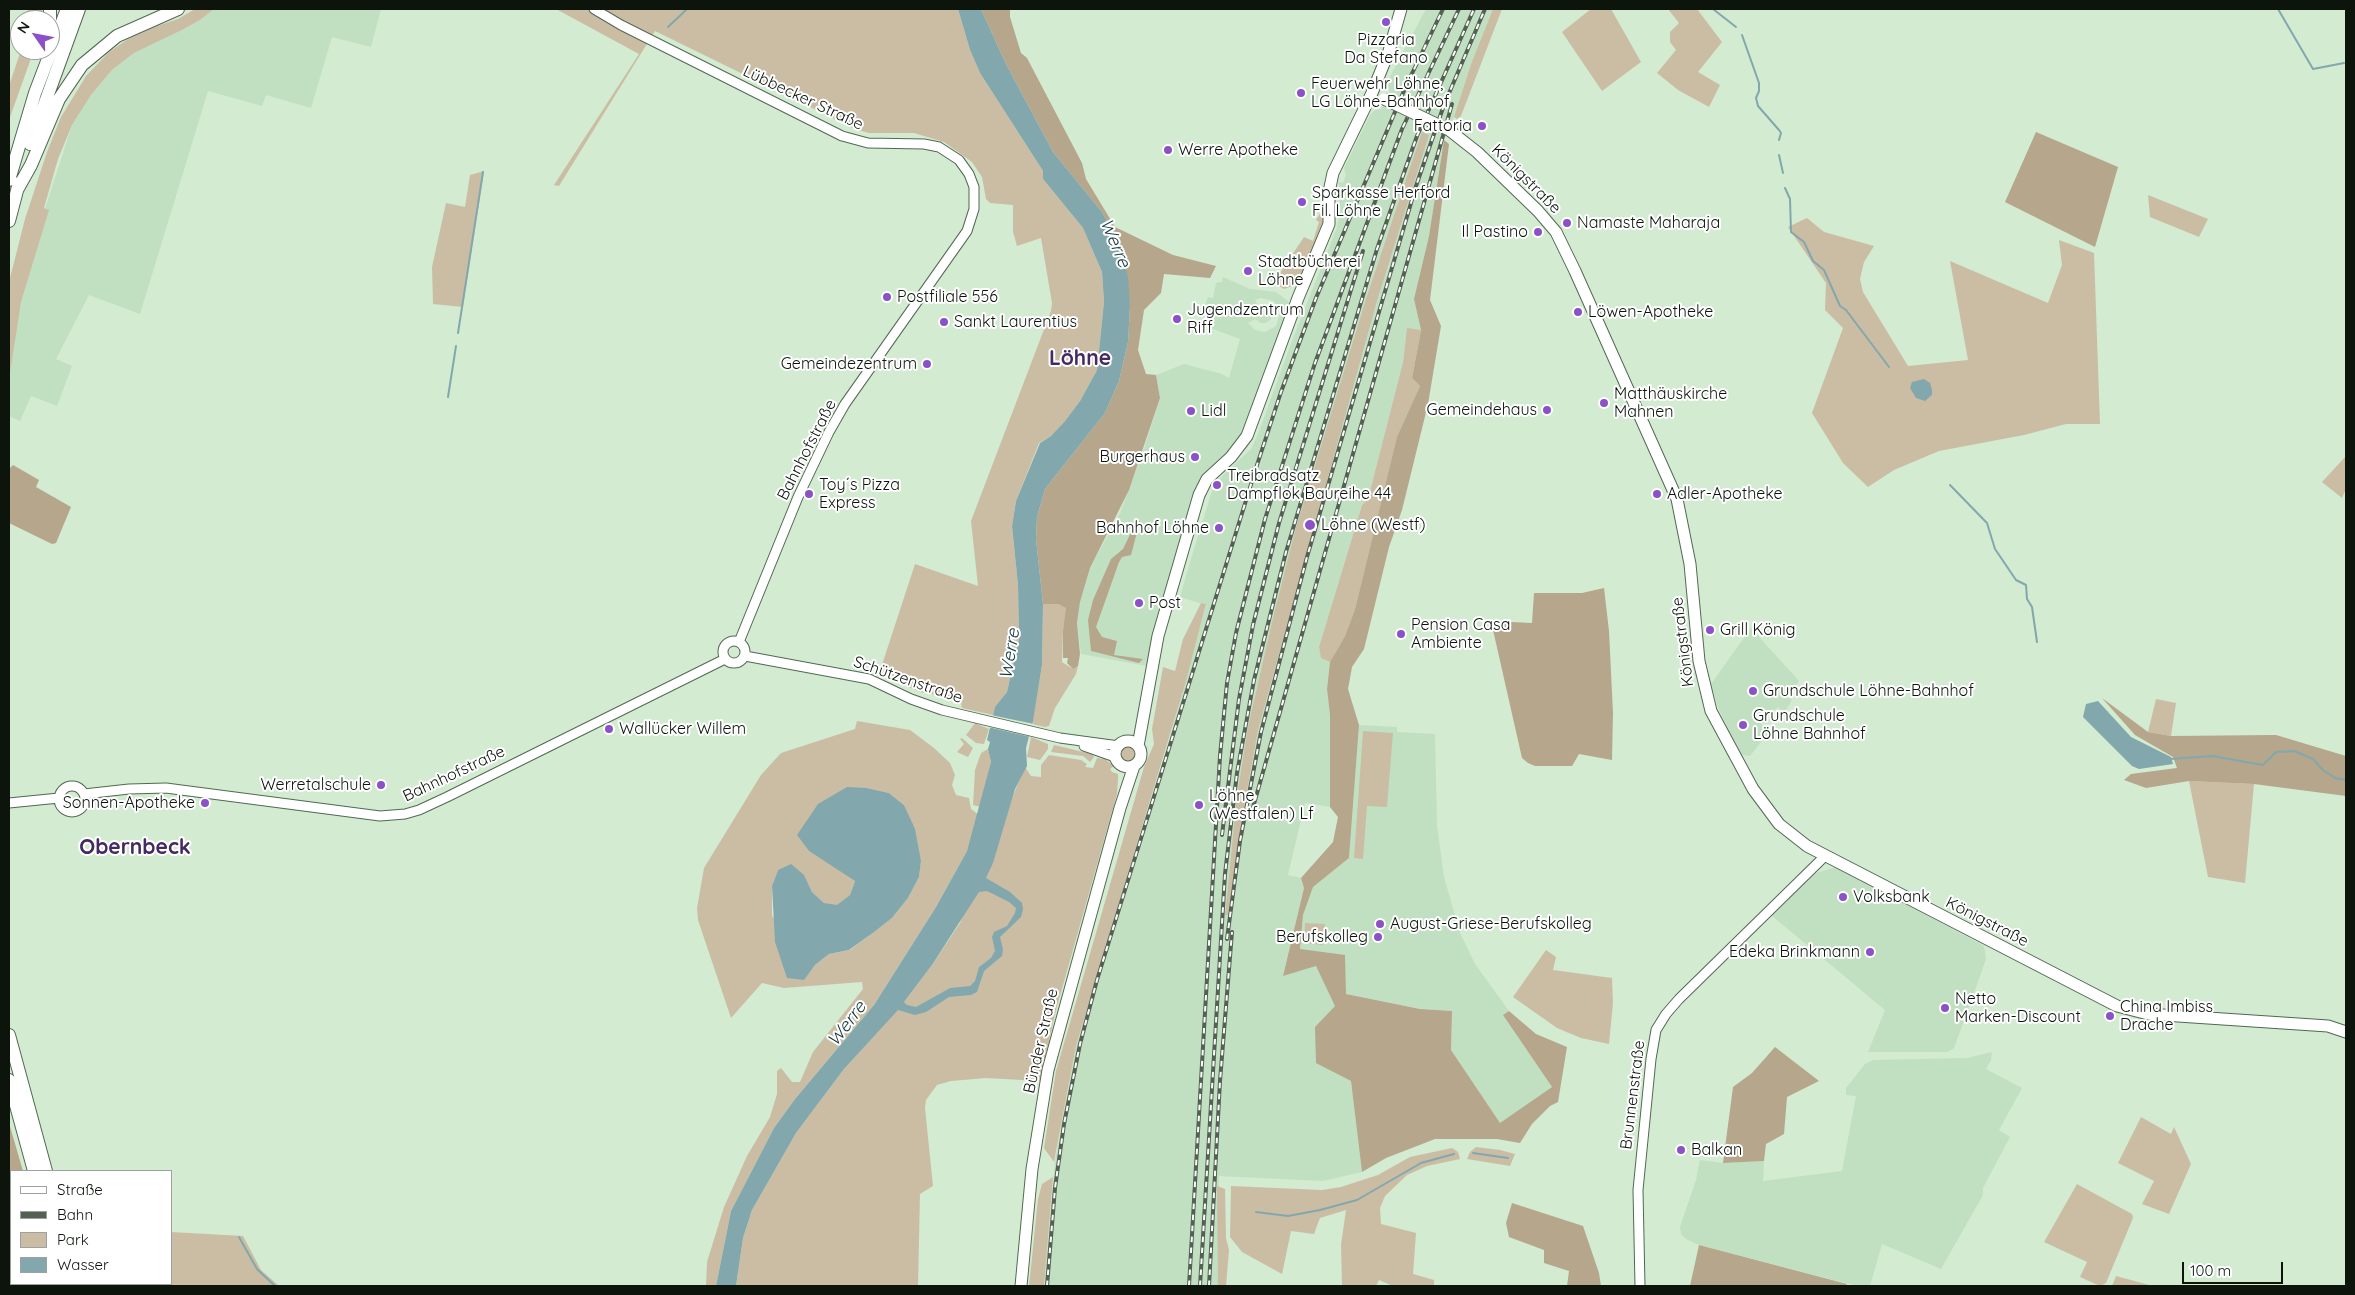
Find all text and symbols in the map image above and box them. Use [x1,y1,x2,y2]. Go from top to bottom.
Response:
north arrow [10,10,60,60]
marker: Pizzaria Da Stefano [1380,16,1392,28]
text: N [13,18,34,37]
place label: Pizzaria Da Stefano [1344,30,1428,68]
street label: Lübbecker Straße [740,62,866,134]
place label: Feuerwehr Löhne, LG Löhne-Bahnhof [1311,74,1450,112]
marker: Feuerwehr Löhne, LG Löhne-Bahnhof [1295,87,1307,99]
place label: Fattoria [1414,116,1472,136]
marker: Fattoria [1476,120,1488,132]
place label: Werre Apotheke [1178,140,1298,160]
street label: Königstraße [1487,140,1565,218]
marker: Werre Apotheke [1162,144,1174,156]
place label: Sparkasse Herford Fil. Löhne [1312,183,1450,221]
marker: Sparkasse Herford Fil. Löhne [1296,196,1308,208]
place label: Namaste Maharaja [1577,213,1720,233]
water label: Werre [1095,215,1135,271]
marker: Namaste Maharaja [1561,217,1573,229]
place label: Il Pastino [1462,222,1528,242]
marker: Il Pastino [1532,226,1544,238]
place label: Stadtbücherei Löhne [1258,252,1361,290]
marker: Stadtbücherei Löhne [1242,265,1254,277]
place label: Postfiliale 556 [897,287,998,307]
marker: Postfiliale 556 [881,291,893,303]
place label: Jugendzentrum Riff [1187,300,1304,338]
place label: Löwen-Apotheke [1588,302,1713,322]
marker: Löwen-Apotheke [1572,306,1584,318]
place label: Sankt Laurentius [954,312,1077,332]
marker: Jugendzentrum Riff [1171,313,1183,325]
marker: Sankt Laurentius [938,316,950,328]
district label: Löhne [1049,346,1111,372]
place label: Gemeindezentrum [781,354,917,374]
marker: Gemeindezentrum [921,358,933,370]
place label: Matthäuskirche Mahnen [1614,384,1727,422]
street label: Bahnhofstraße [773,397,841,503]
marker: Matthäuskirche Mahnen [1598,397,1610,409]
place label: Gemeindehaus [1427,400,1537,420]
place label: Lidl [1201,401,1226,421]
marker: Gemeindehaus [1541,404,1553,416]
marker: Lidl [1185,405,1197,417]
place label: Burgerhaus [1099,447,1185,467]
marker: Burgerhaus [1189,451,1201,463]
place label: Treibradsatz Dampflok Baureihe 44 [1227,466,1391,504]
place label: Toy´s Pizza Express [819,475,900,513]
marker: Treibradsatz Dampflok Baureihe 44 [1211,479,1223,491]
place label: Adler-Apotheke [1667,484,1783,504]
marker: Toy´s Pizza Express [803,488,815,500]
marker: Adler-Apotheke [1651,488,1663,500]
place label: Löhne (Westf) [1321,515,1425,535]
place label: Bahnhof Löhne [1096,518,1209,538]
marker: Löhne (Westf) [1303,518,1317,532]
marker: Bahnhof Löhne [1213,522,1225,534]
place label: Post [1149,593,1181,613]
street label: Königstraße [1668,596,1698,688]
marker: Post [1133,597,1145,609]
place label: Pension Casa Ambiente [1411,615,1510,653]
place label: Grill König [1720,620,1796,640]
marker: Grill König [1704,624,1716,636]
water label: Werre [995,627,1025,681]
marker: Pension Casa Ambiente [1395,628,1407,640]
street label: Schützenstraße [851,652,965,708]
place label: Grundschule Löhne-Bahnhof [1763,681,1974,701]
marker: Grundschule Löhne-Bahnhof [1747,685,1759,697]
place label: Grundschule Löhne Bahnhof [1753,706,1866,744]
place label: Wallücker Willem [619,719,746,739]
marker: Grundschule Löhne Bahnhof [1737,719,1749,731]
marker: Wallücker Willem [603,723,615,735]
street label: Bahnhofstraße [400,742,508,806]
place label: Werretalschule [260,775,371,795]
marker: Werretalschule [375,779,387,791]
place label: Löhne (Westfalen) Lf [1209,786,1314,824]
place label: Sonnen-Apotheke [63,793,195,813]
marker: Sonnen-Apotheke [199,797,211,809]
marker: Löhne (Westfalen) Lf [1193,799,1205,811]
district label: Obernbeck [79,835,191,861]
place label: Volksbank [1853,887,1930,907]
marker: Volksbank [1837,891,1849,903]
street label: Königstraße [1942,893,2032,951]
place label: August-Griese-Berufskolleg [1390,914,1592,934]
marker: August-Griese-Berufskolleg [1374,918,1386,930]
place label: Berufskolleg [1276,927,1368,947]
marker: Berufskolleg [1372,931,1384,943]
place label: Edeka Brinkmann [1729,942,1860,962]
marker: Edeka Brinkmann [1864,946,1876,958]
street label: Bünder Straße [1020,987,1062,1095]
place label: Netto Marken-Discount [1955,989,2081,1027]
water label: Werre [823,997,871,1051]
place label: China Imbiss Drache [2120,997,2213,1035]
marker: Netto Marken-Discount [1939,1002,1951,1014]
marker: China Imbiss Drache [2104,1010,2116,1022]
street label: Brunnenstraße [1617,1039,1649,1151]
place label: Balkan [1691,1140,1742,1160]
marker: Balkan [1675,1144,1687,1156]
legend [10,1170,172,1285]
text: Straße [57,1180,103,1199]
text: Bahn [57,1205,93,1224]
text: Park [57,1230,89,1249]
scale bar [2185,1252,2286,1284]
text: Wasser [57,1255,109,1274]
text: 100 m [2190,1261,2231,1280]

